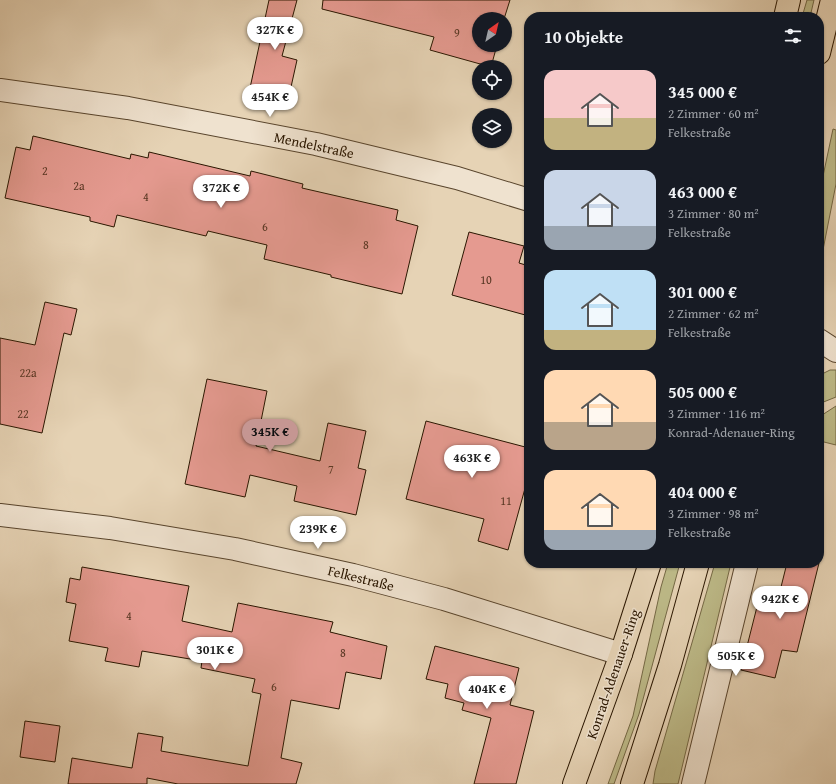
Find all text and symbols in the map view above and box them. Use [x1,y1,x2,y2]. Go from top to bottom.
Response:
north arrow [472,12,512,52]
map controls [472,12,512,148]
pin: 327K € [242,17,308,51]
text: 327K € [256,20,294,39]
house number: 9 [454,24,460,41]
text: 10 Objekte [544,24,623,49]
icon: filters [782,25,804,47]
button: locate [472,60,512,100]
text: 345 000 € [668,79,737,104]
pin: 454K € [237,84,303,118]
icon: home [576,86,624,134]
text: 454K € [251,87,289,106]
text: 2 Zimmer · 60 m² [668,104,759,123]
button: layers [472,108,512,148]
text: Felkestraße [668,123,731,142]
street label: Mendelstraße [272,127,356,163]
house number: 2 [42,162,48,179]
pin: 372K € [188,175,254,209]
house number: 2a [73,177,85,194]
text: 372K € [202,178,240,197]
text: 463 000 € [668,179,737,204]
icon: home [576,186,624,234]
house number: 4 [143,188,149,205]
text: 3 Zimmer · 80 m² [668,204,759,223]
house number: 6 [262,218,268,235]
text: Felkestraße [668,223,731,242]
house number: 8 [363,236,369,253]
house number: 10 [480,271,492,288]
text: 301 000 € [668,279,737,304]
icon: home [576,286,624,334]
text: 2 Zimmer · 62 m² [668,304,759,323]
text: Felkestraße [668,323,731,342]
house number: 22a [19,364,37,381]
text: 505 000 € [668,379,737,404]
icon: home [576,386,624,434]
text: 3 Zimmer · 116 m² [668,404,765,423]
house number: 22 [17,405,29,422]
pin: 345K € [237,419,303,453]
text: 345K € [251,422,289,441]
text: Konrad-Adenauer-Ring [668,423,795,442]
pin: 463K € [439,445,505,479]
text: 463K € [453,448,491,467]
house number: 7 [328,461,334,478]
text: 404 000 € [668,479,737,504]
icon: home [576,486,624,534]
house number: 11 [500,492,512,509]
text: 3 Zimmer · 98 m² [668,504,759,523]
pin: 239K € [285,516,351,550]
text: 239K € [299,519,337,538]
text: Felkestraße [668,523,731,542]
street label: Felkestraße [326,560,397,596]
pin: 942K € [747,586,813,620]
text: 942K € [761,589,799,608]
street label: Konrad-Adenauer-Ring [581,606,645,742]
house number: 4 [126,607,132,624]
pin: 301K € [182,637,248,671]
text: 301K € [196,640,234,659]
pin: 505K € [703,643,769,677]
house number: 8 [340,644,346,661]
text: 505K € [717,646,755,665]
pin: 404K € [454,676,520,710]
house number: 6 [271,678,277,695]
text: 404K € [468,679,506,698]

